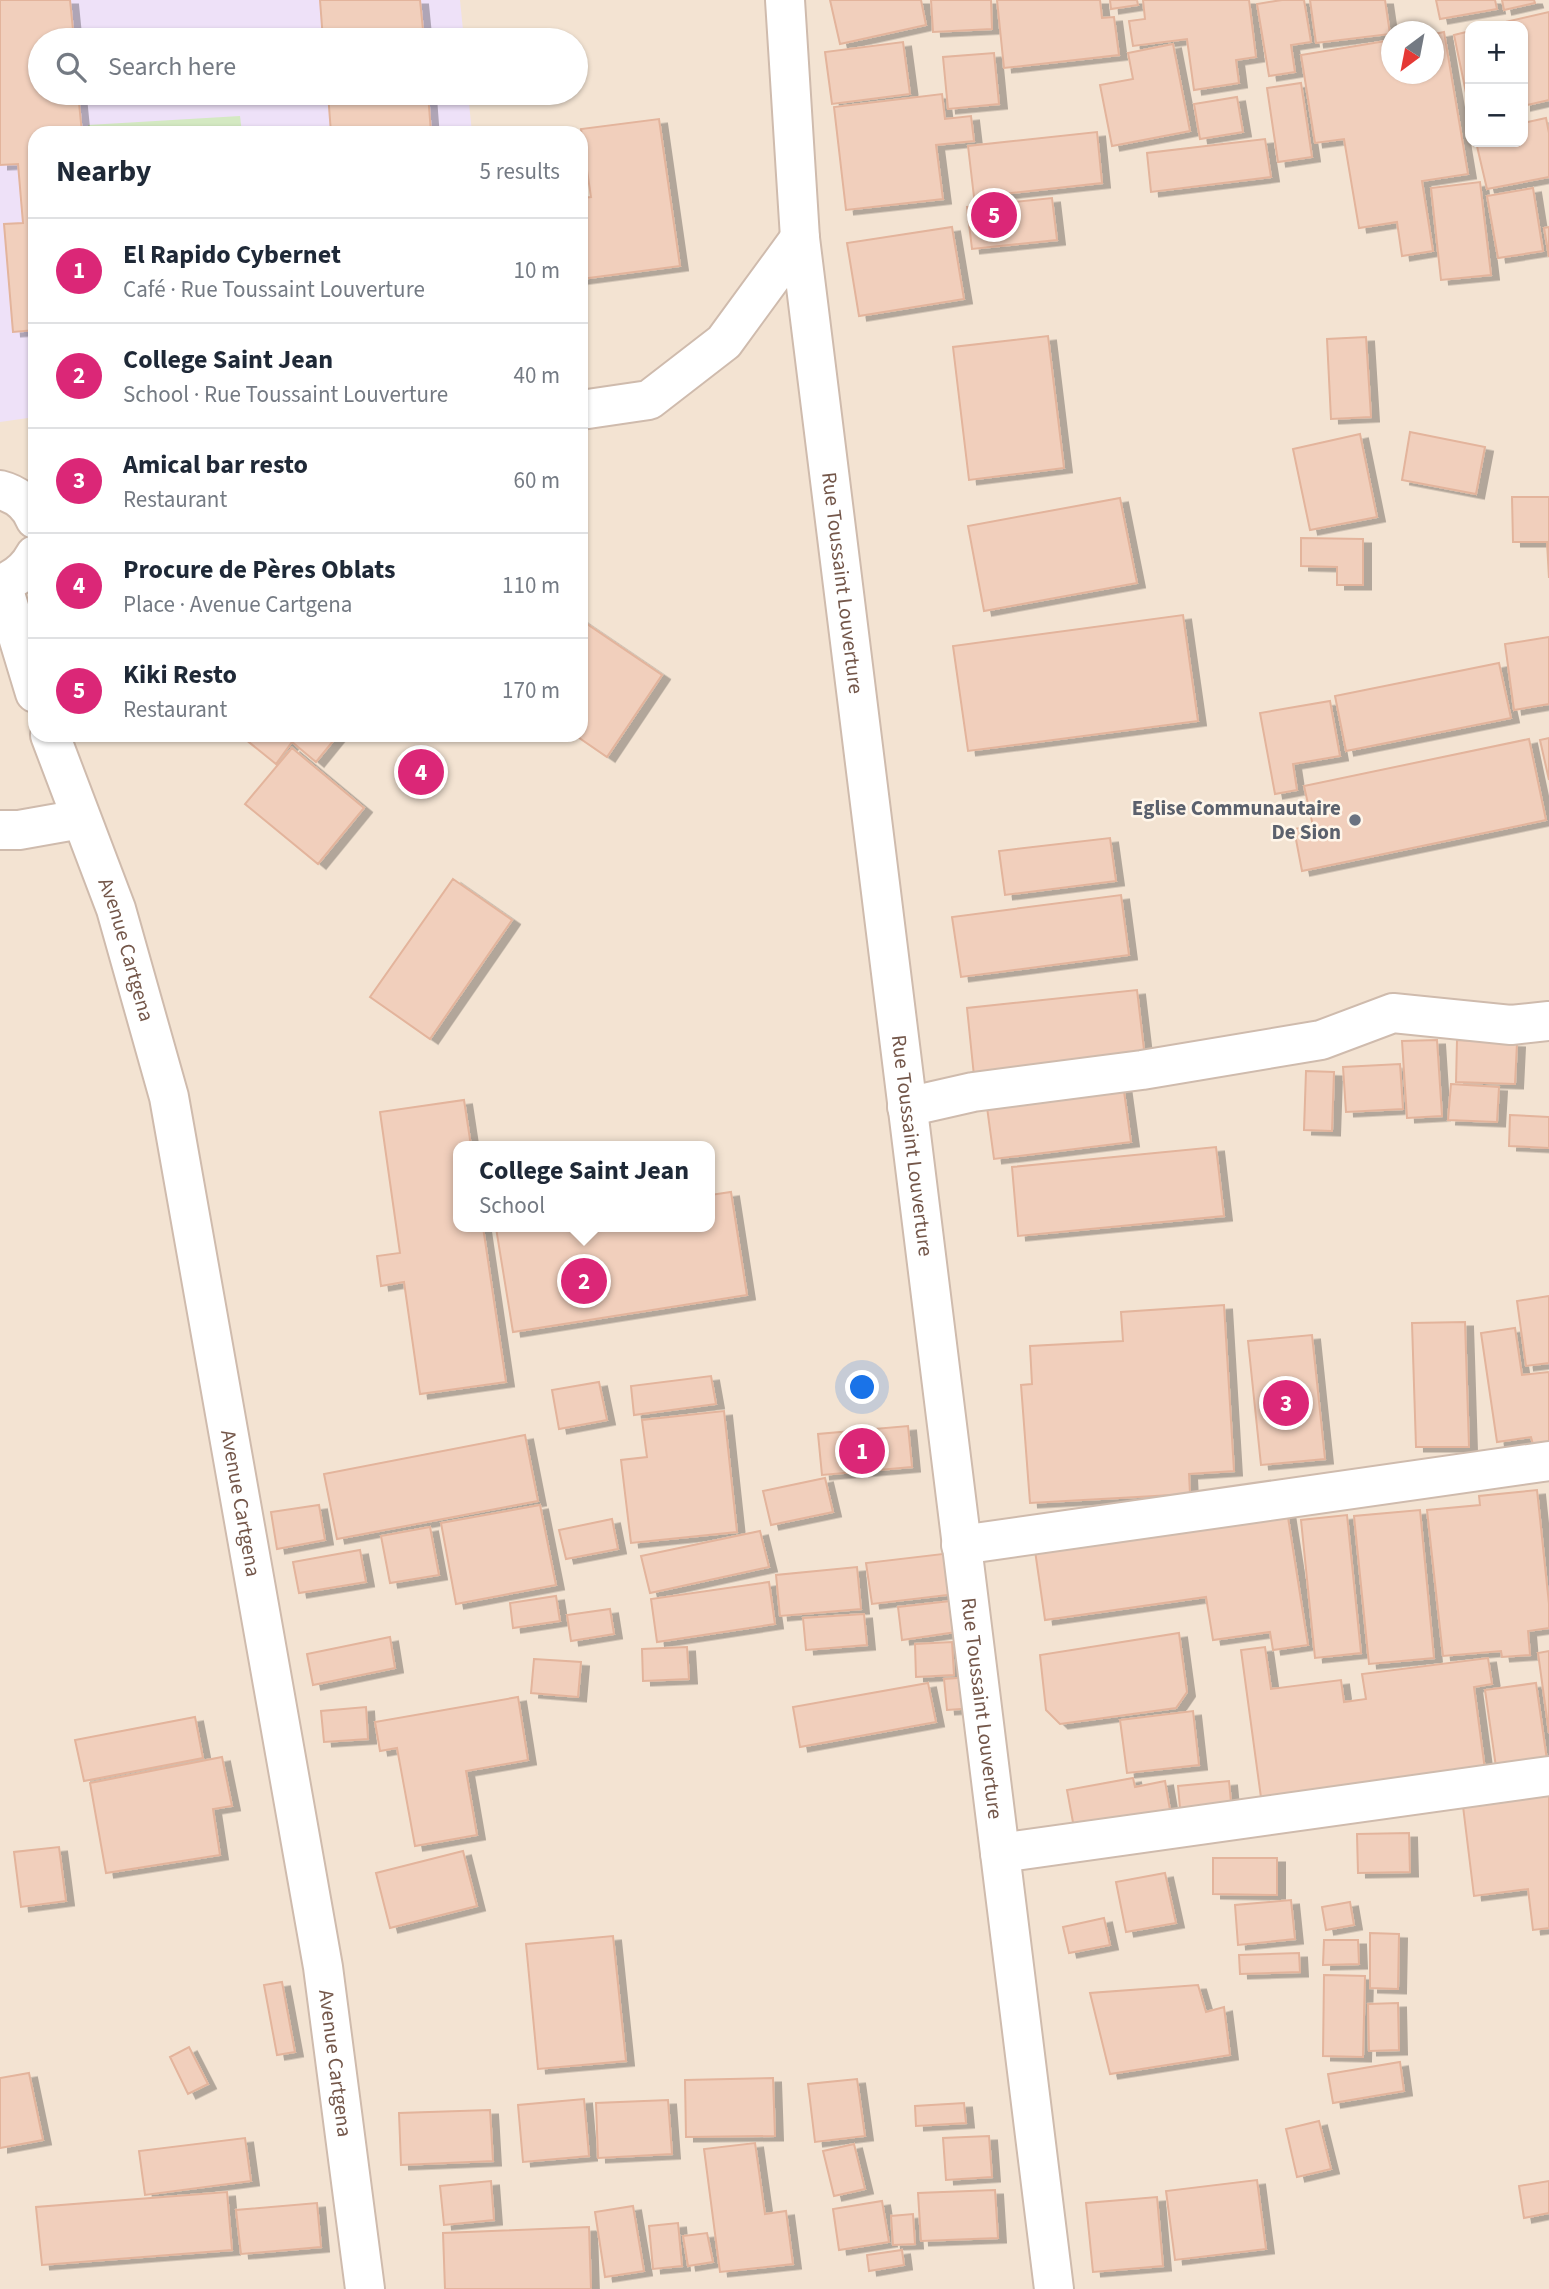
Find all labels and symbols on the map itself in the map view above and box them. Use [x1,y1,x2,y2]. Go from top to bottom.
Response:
north arrow [1381,21,1444,84]
pin: 5 [971,189,1017,241]
street label: Rue Toussaint Louverture [814,470,871,695]
pin: 4 [398,746,444,798]
place label: Eglise Communautaire De Sion [1132,793,1341,847]
marker: Eglise Communautaire De Sion [1347,812,1363,828]
street label: Avenue Cartgena [90,873,162,1025]
street label: Rue Toussaint Louverture [884,1033,941,1258]
pin: 2 [561,1255,607,1307]
your location [845,1370,879,1404]
pin: 3 [1263,1377,1309,1429]
pin: 1 [839,1425,885,1477]
street label: Avenue Cartgena [213,1428,269,1579]
street label: Rue Toussaint Louverture [953,1596,1011,1821]
street label: Avenue Cartgena [311,1988,360,2139]

